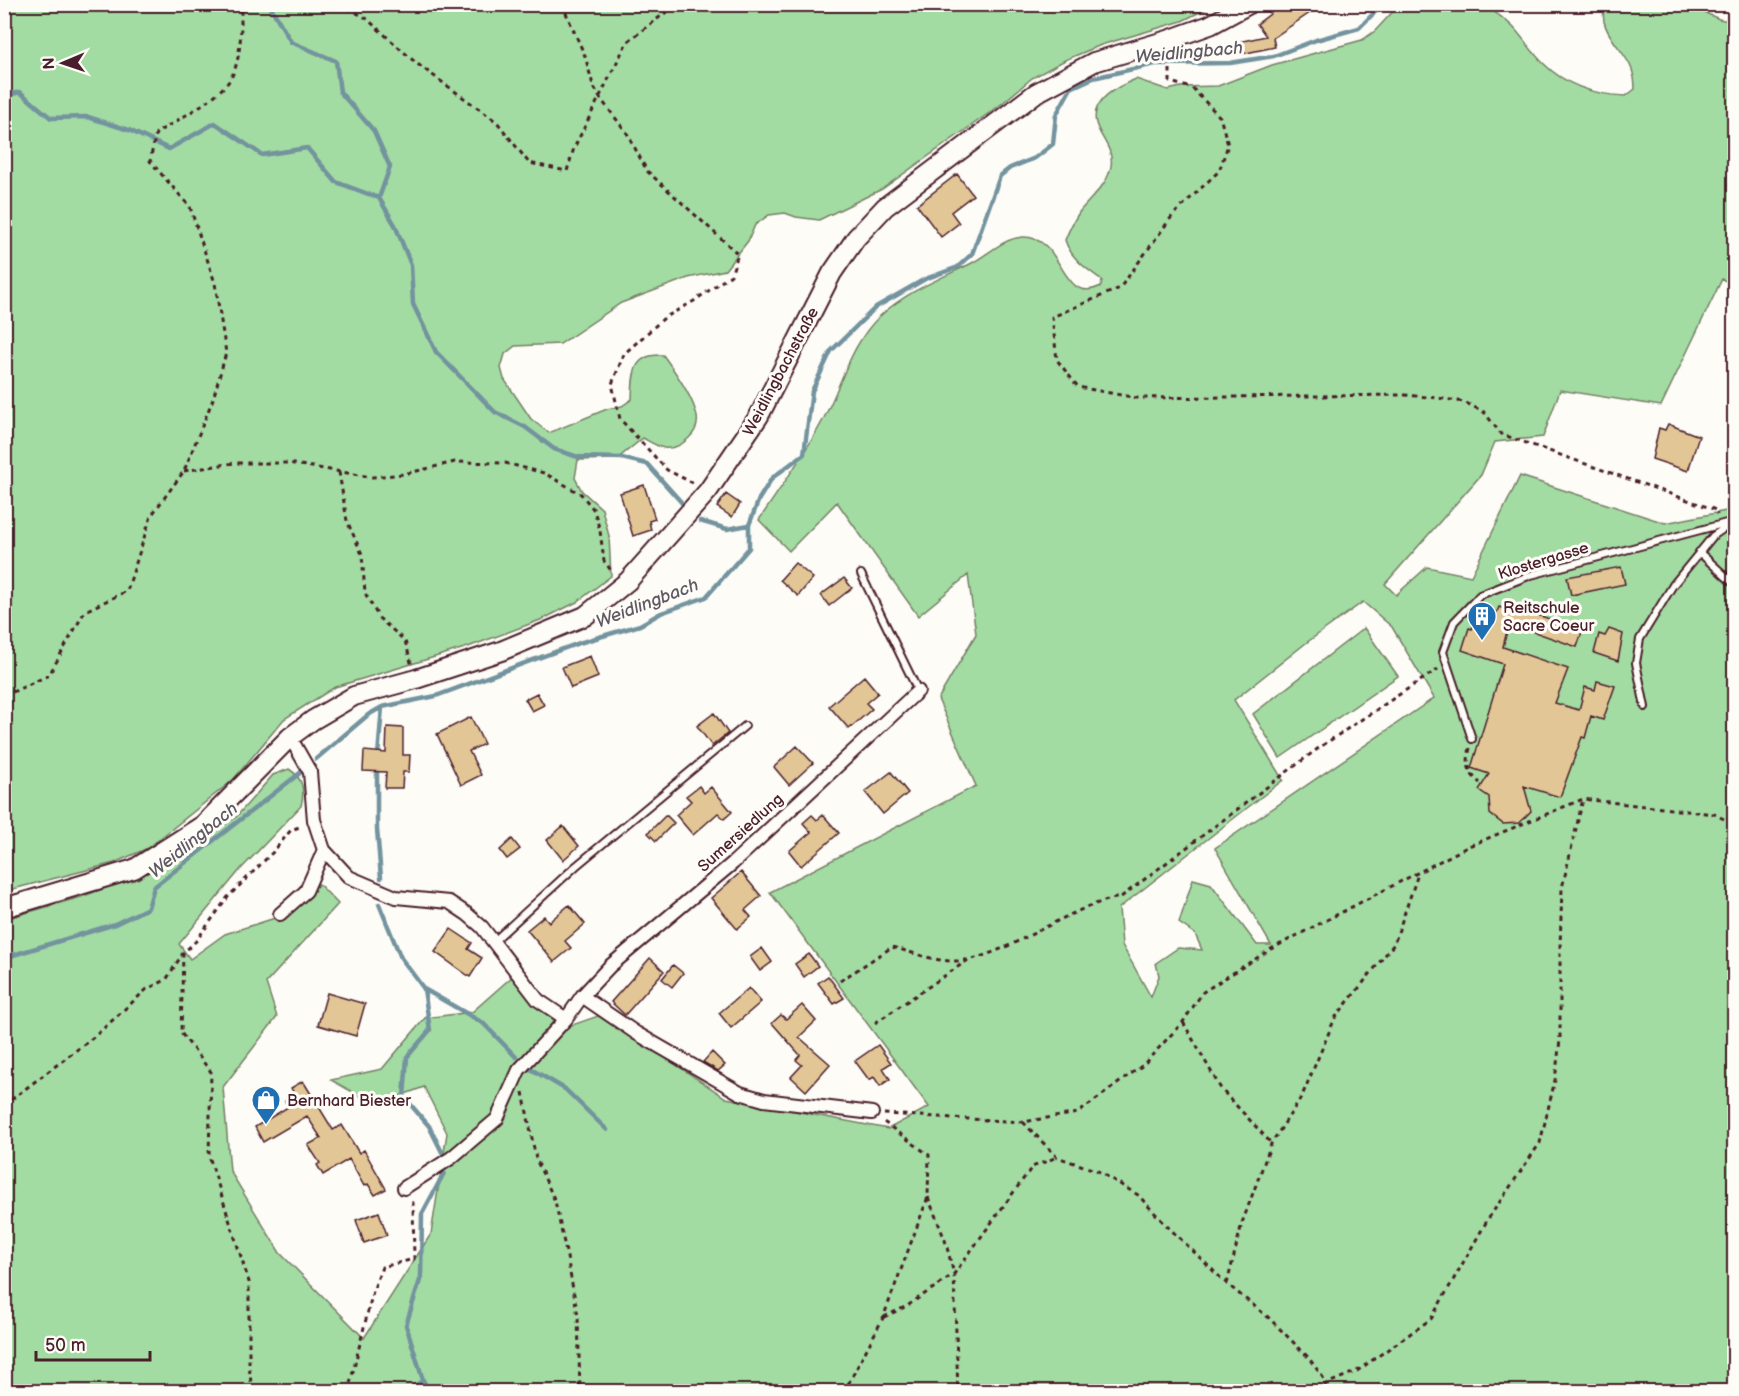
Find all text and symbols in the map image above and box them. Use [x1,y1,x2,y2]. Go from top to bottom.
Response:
north arrow [33,33,93,93]
water label: Weidlingbach [1134,37,1244,68]
text: N [40,57,59,70]
street label: Weidlingbachstraße [739,304,823,439]
street label: Klostergasse [1496,538,1592,584]
water label: Weidlingbach [593,574,702,633]
place label: Reitschule Sacre Coeur [1503,599,1594,636]
building icon: Reitschule Sacre Coeur [1466,600,1498,642]
street label: Sumersiedlung [694,790,788,876]
water label: Weidlingbach [145,798,242,883]
shop icon: Bernhard Biester [250,1084,282,1126]
place label: Bernhard Biester [287,1092,411,1111]
scale bar [36,1324,150,1362]
text: 50 m [45,1335,86,1356]

